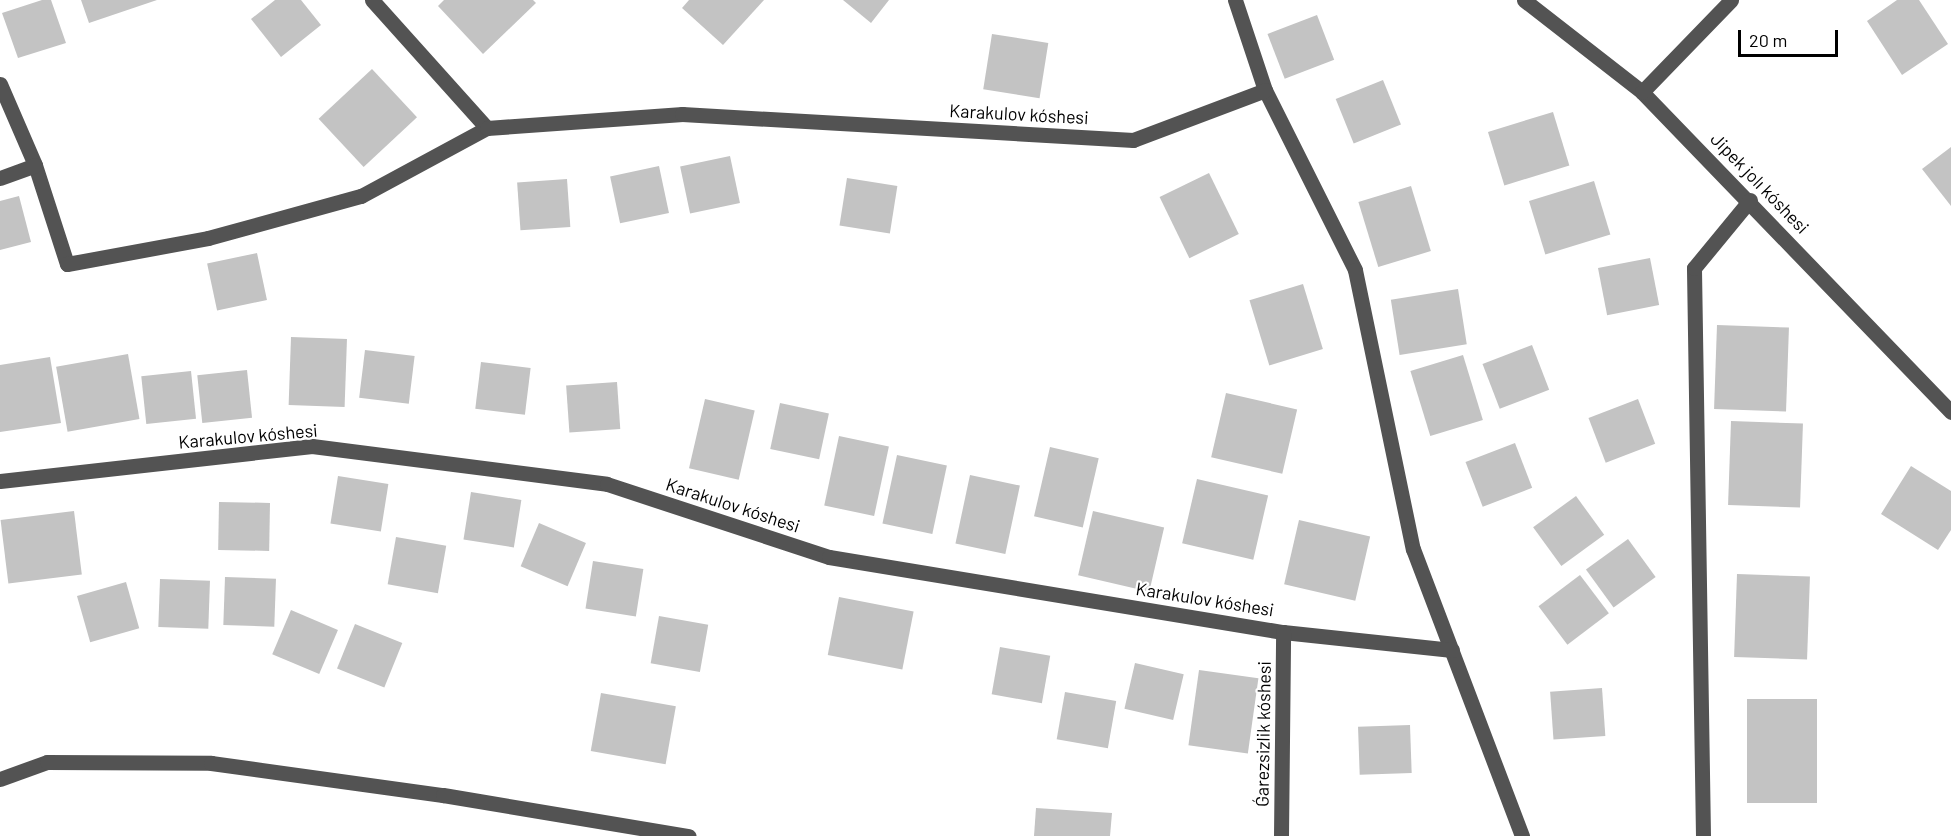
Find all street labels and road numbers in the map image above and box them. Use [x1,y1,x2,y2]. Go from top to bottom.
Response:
street label: Karakulov kóshesi [949,100,1089,128]
street label: Jipek jolı kóshesi [1706,128,1814,238]
street label: Karakulov kóshesi [178,419,318,453]
street label: Karakulov kóshesi [663,473,803,537]
street label: Karakulov kóshesi [1134,577,1276,621]
street label: Ǵarezsizlik kóshesi [1251,661,1275,807]

